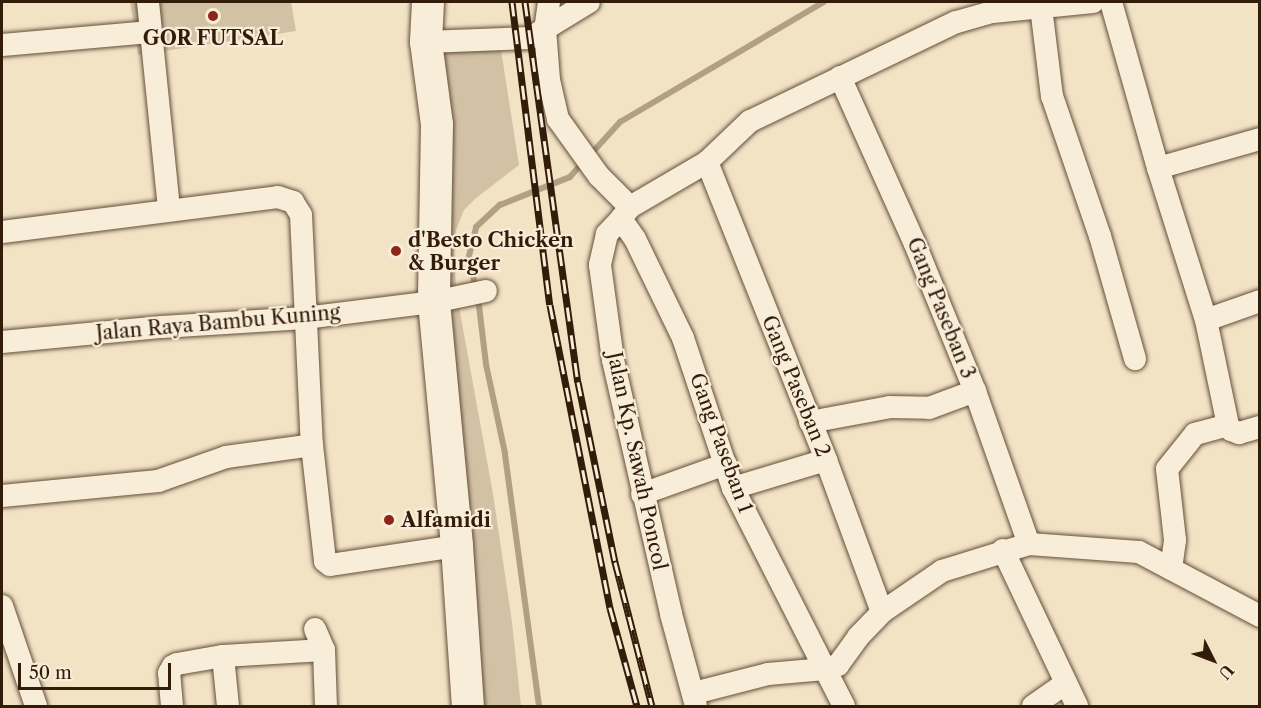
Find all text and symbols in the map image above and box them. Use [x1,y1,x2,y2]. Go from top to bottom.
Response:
marker: GOR FUTSAL [206,9,220,23]
place label: GOR FUTSAL [142,26,284,50]
place label: d'Besto Chicken & Burger [408,228,574,275]
street label: Gang Paseban 3 [902,234,980,382]
marker: d'Besto Chicken & Burger [389,244,403,258]
street label: Jalan Raya Bambu Kuning [95,300,341,346]
street label: Gang Paseban 2 [757,312,835,460]
street label: Jalan Kp. Sawah Poncol [602,350,672,572]
street label: Gang Paseban 1 [685,370,757,516]
place label: Alfamidi [401,508,491,532]
marker: Alfamidi [382,513,396,527]
north arrow [1183,630,1243,690]
scale bar [21,651,174,689]
text: U [1215,661,1238,684]
text: 50 m [29,662,72,684]

